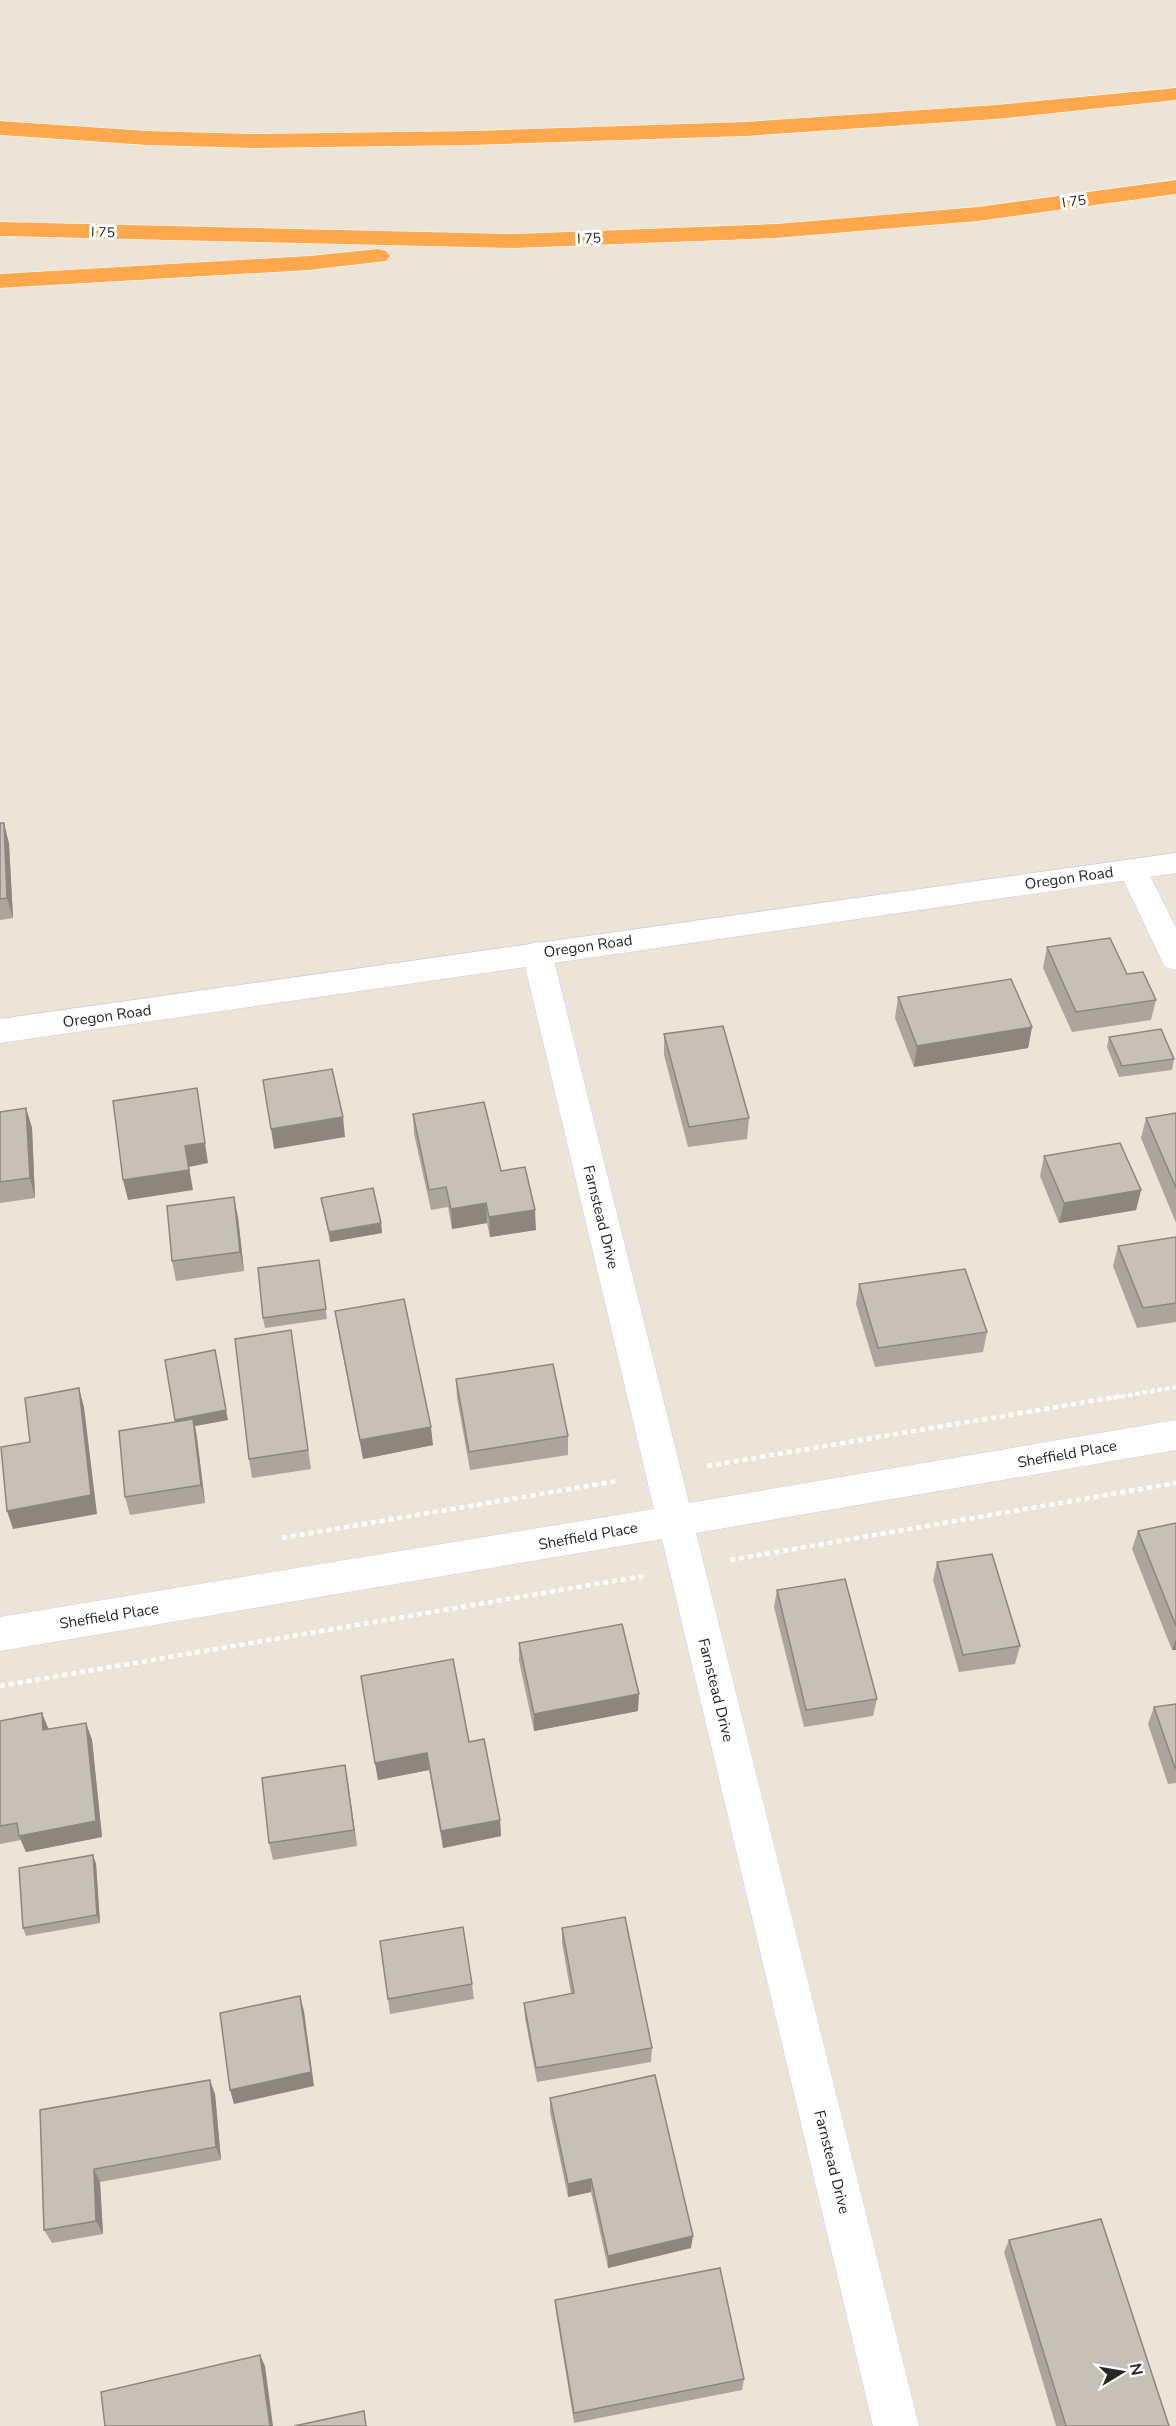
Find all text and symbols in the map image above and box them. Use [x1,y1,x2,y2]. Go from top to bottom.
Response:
street label: I 75 [1061,190,1087,213]
street label: I 75 [91,223,115,242]
street label: I 75 [577,229,601,248]
street label: Oregon Road [1023,862,1115,894]
street label: Oregon Road [542,930,634,962]
street label: Oregon Road [61,1000,153,1032]
street label: Farnstead Drive [578,1163,624,1271]
street label: Sheffield Place [1016,1435,1118,1473]
street label: Sheffield Place [537,1517,639,1555]
street label: Sheffield Place [58,1598,160,1634]
street label: Farnstead Drive [693,1636,739,1744]
street label: Farnstead Drive [809,2108,855,2216]
north arrow [1092,2342,1152,2402]
text: N [1124,2361,1148,2377]

